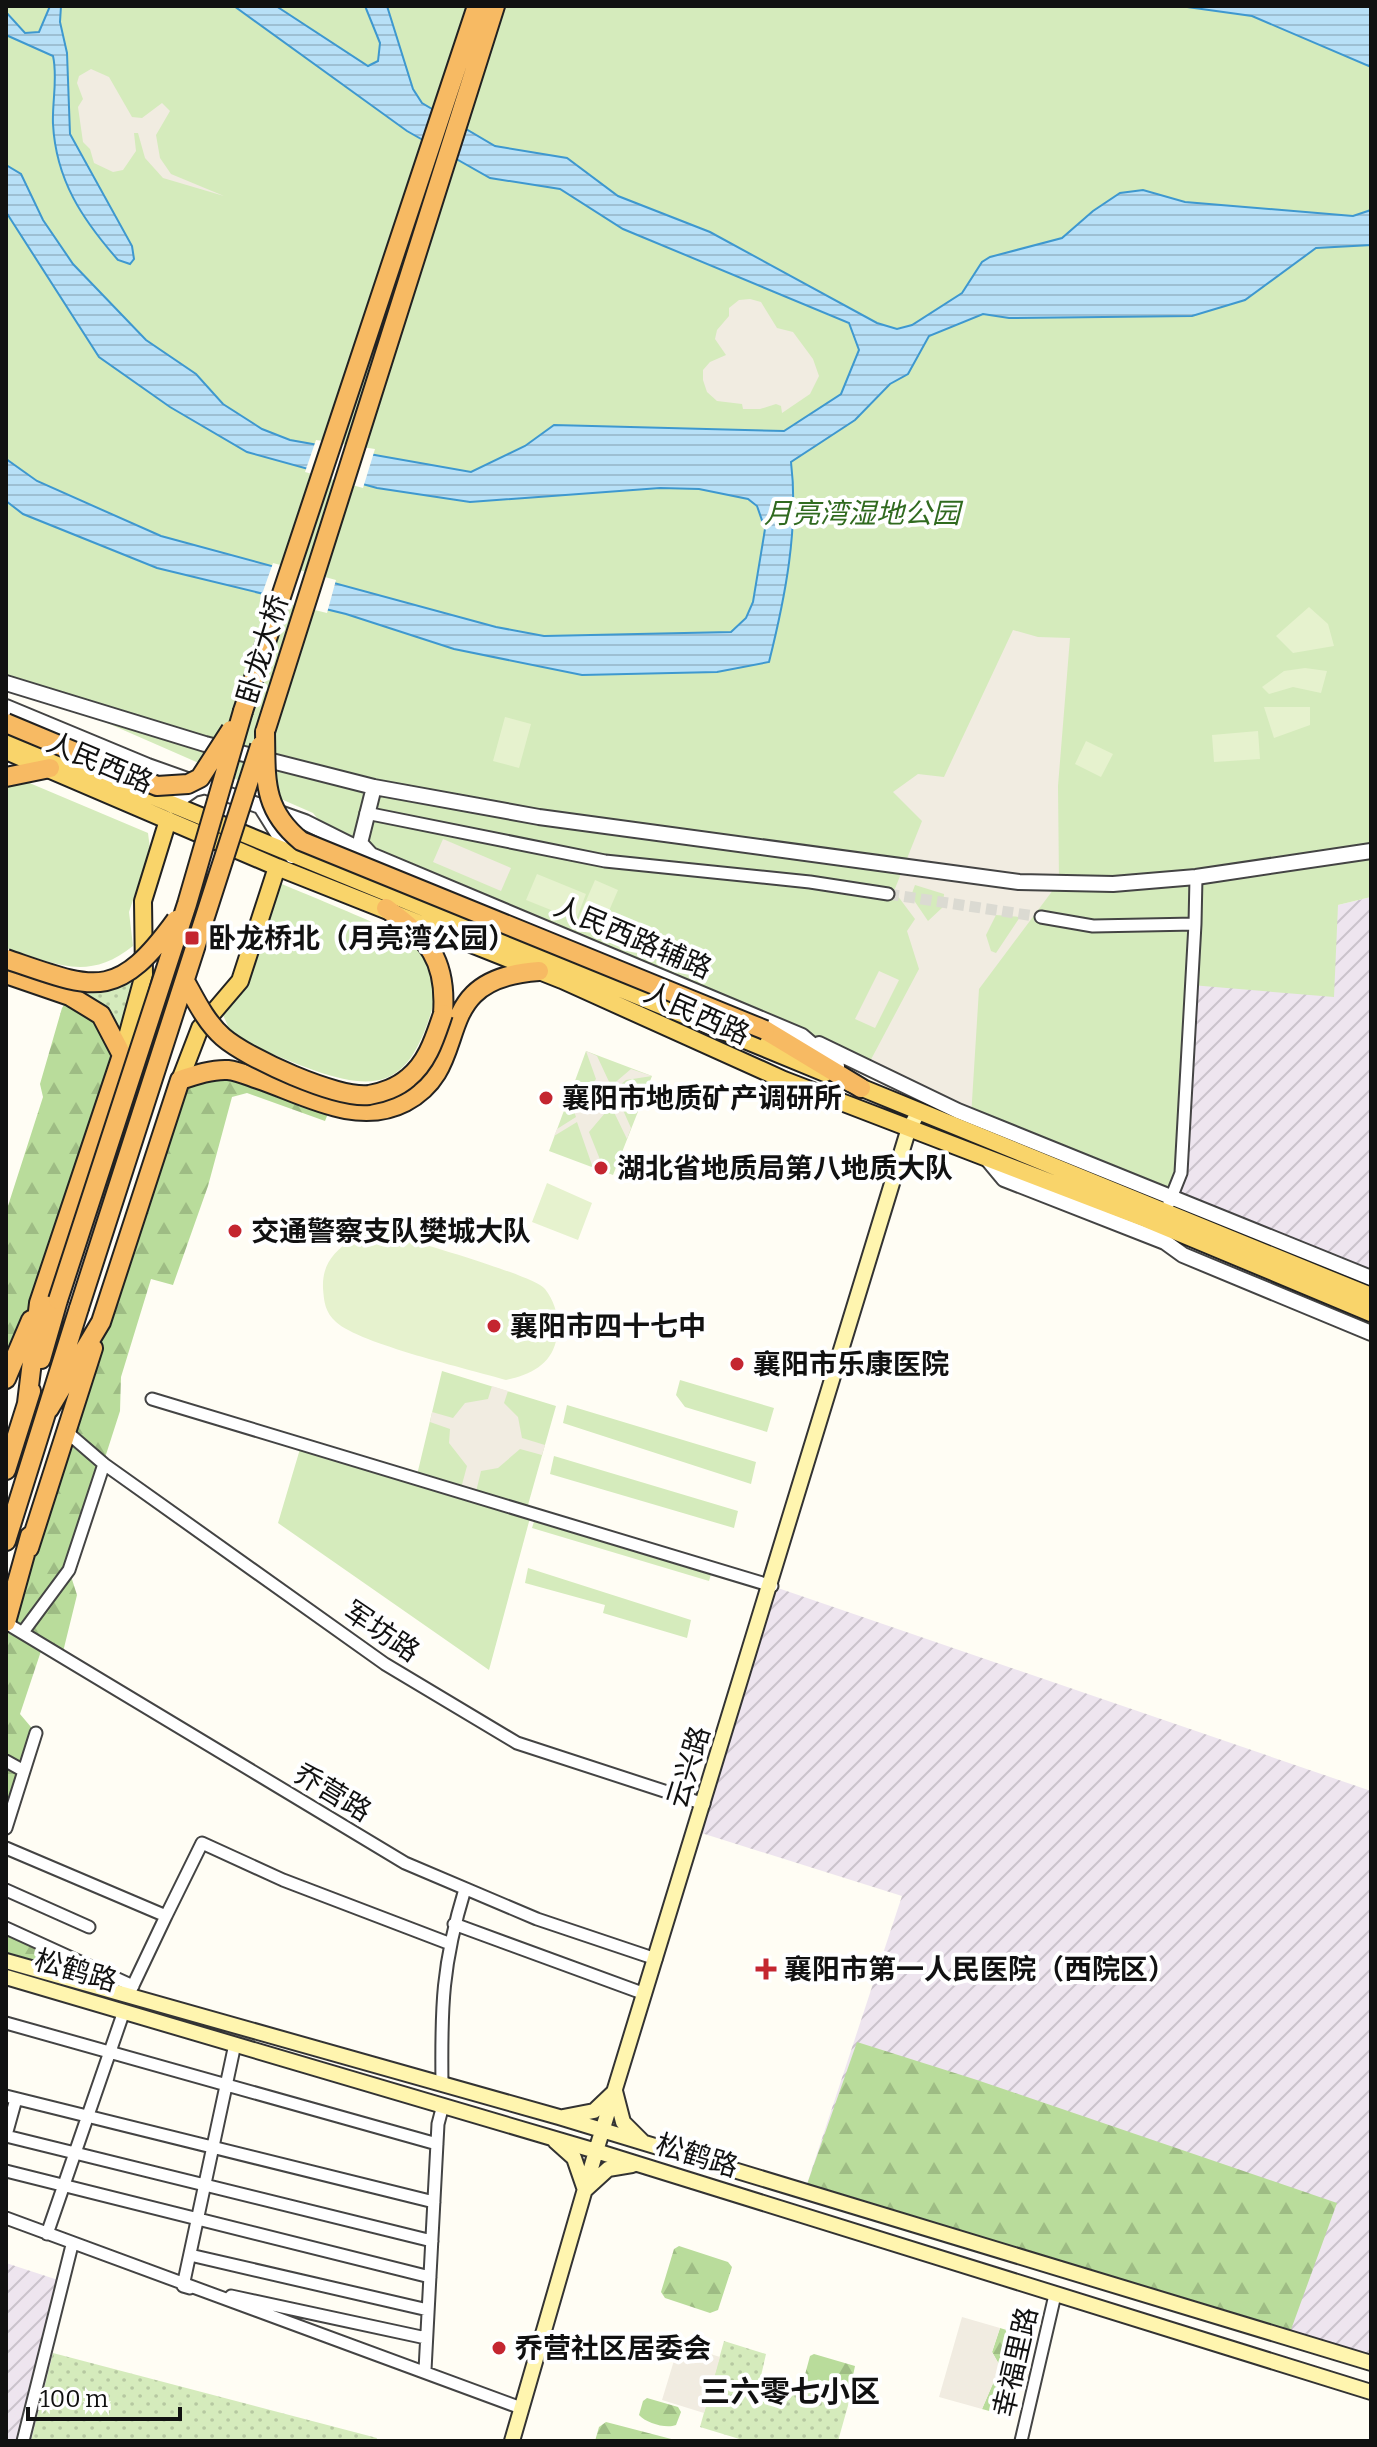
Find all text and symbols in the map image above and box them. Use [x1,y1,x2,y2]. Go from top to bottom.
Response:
park label: 月亮湾湿地公园 [764,497,964,530]
street label: 卧龙大桥 [230,591,295,708]
street label: 人民西路 [42,725,158,800]
street label: 人民西路辅路 [549,889,717,985]
place label: 卧龙桥北（月亮湾公园） [208,922,516,955]
marker: 卧龙桥北（月亮湾公园） [183,929,201,947]
street label: 人民西路 [639,976,755,1051]
place label: 襄阳市地质矿产调研所 [562,1082,842,1115]
marker: 襄阳市地质矿产调研所 [537,1089,555,1107]
place label: 湖北省地质局第八地质大队 [617,1152,953,1185]
marker: 湖北省地质局第八地质大队 [592,1159,610,1177]
place label: 交通警察支队樊城大队 [251,1215,531,1248]
marker: 交通警察支队樊城大队 [226,1222,244,1240]
place label: 襄阳市四十七中 [510,1310,706,1343]
marker: 襄阳市四十七中 [485,1317,503,1335]
place label: 襄阳市乐康医院 [753,1348,949,1381]
marker: 襄阳市乐康医院 [728,1355,746,1373]
street label: 军坊路 [338,1594,426,1669]
street label: 云兴路 [660,1722,717,1812]
street label: 乔营路 [288,1757,377,1828]
street label: 松鹤路 [31,1943,121,1998]
place label: 襄阳市第一人民医院（西院区） [784,1953,1176,1986]
marker: 襄阳市第一人民医院（西院区） [755,1958,777,1980]
street label: 松鹤路 [652,2127,742,2184]
street label: 幸福里路 [987,2304,1044,2420]
place label: 乔营社区居委会 [515,2332,711,2365]
marker: 乔营社区居委会 [490,2339,508,2357]
scale bar [28,2371,180,2421]
district label: 三六零七小区 [700,2374,880,2410]
text: 100 m [40,2385,108,2413]

